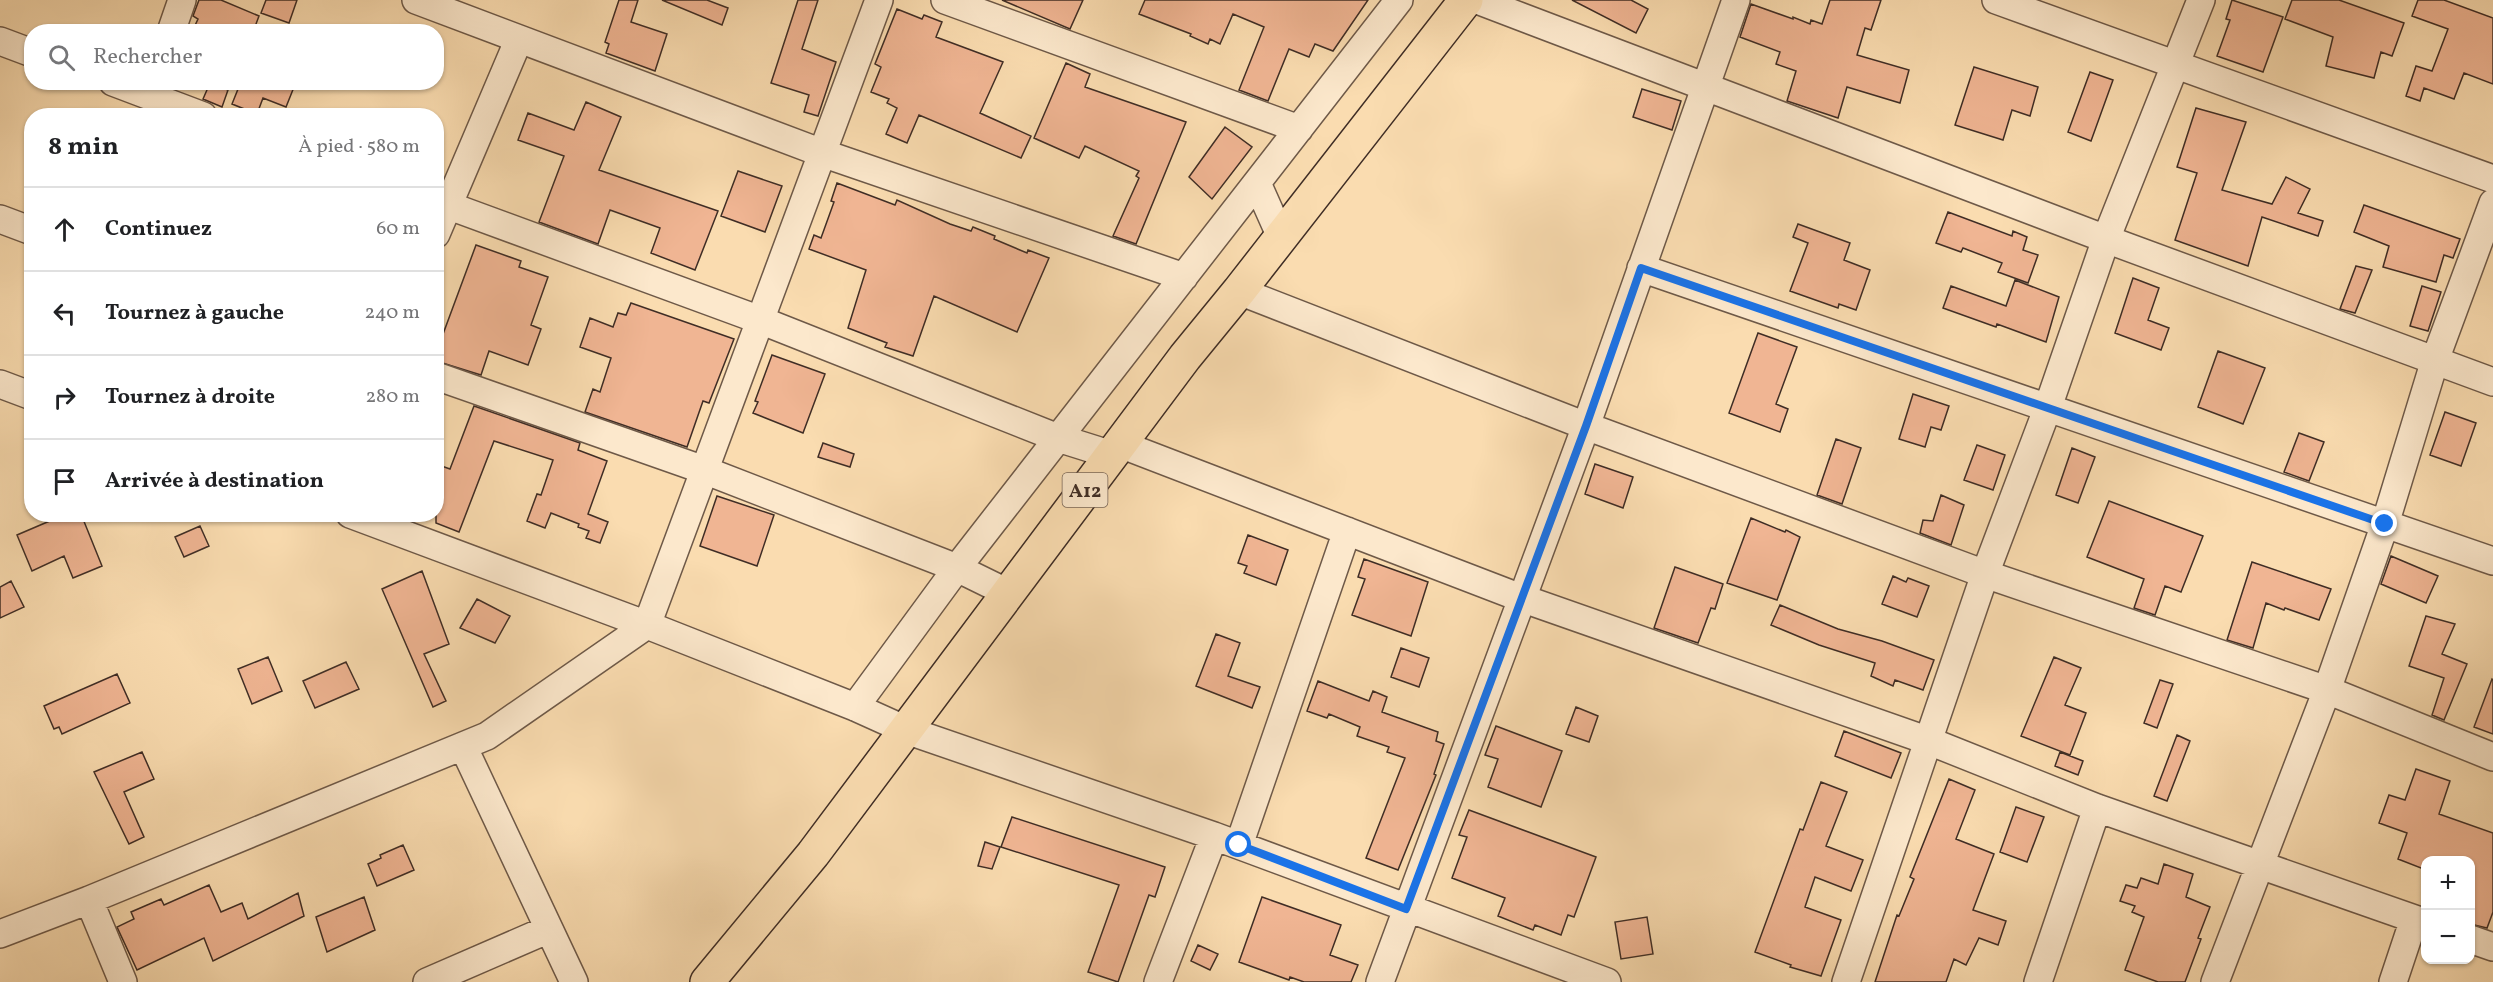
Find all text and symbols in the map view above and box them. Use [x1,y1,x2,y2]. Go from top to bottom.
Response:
search box [24,24,444,90]
icon: search [45,41,78,74]
text: Rechercher [93,42,202,73]
text: 8 min [48,129,119,165]
text: À pied · 580 m [298,133,420,161]
icon: ahead [48,213,81,246]
text: Continuez [105,214,212,245]
text: 60 m [376,215,420,243]
icon: left [48,297,81,330]
text: Tournez à gauche [105,298,284,329]
text: 240 m [365,299,420,327]
icon: right [48,381,81,414]
text: Tournez à droite [105,382,275,413]
text: 280 m [365,383,420,411]
icon: arrive [48,465,81,498]
text: Arrivée à destination [105,466,324,497]
road number: A12 [1062,473,1108,507]
route end [2371,510,2397,536]
route start [1225,831,1251,857]
map controls [2421,856,2475,964]
button: + [2421,856,2475,910]
button: − [2421,910,2475,964]

